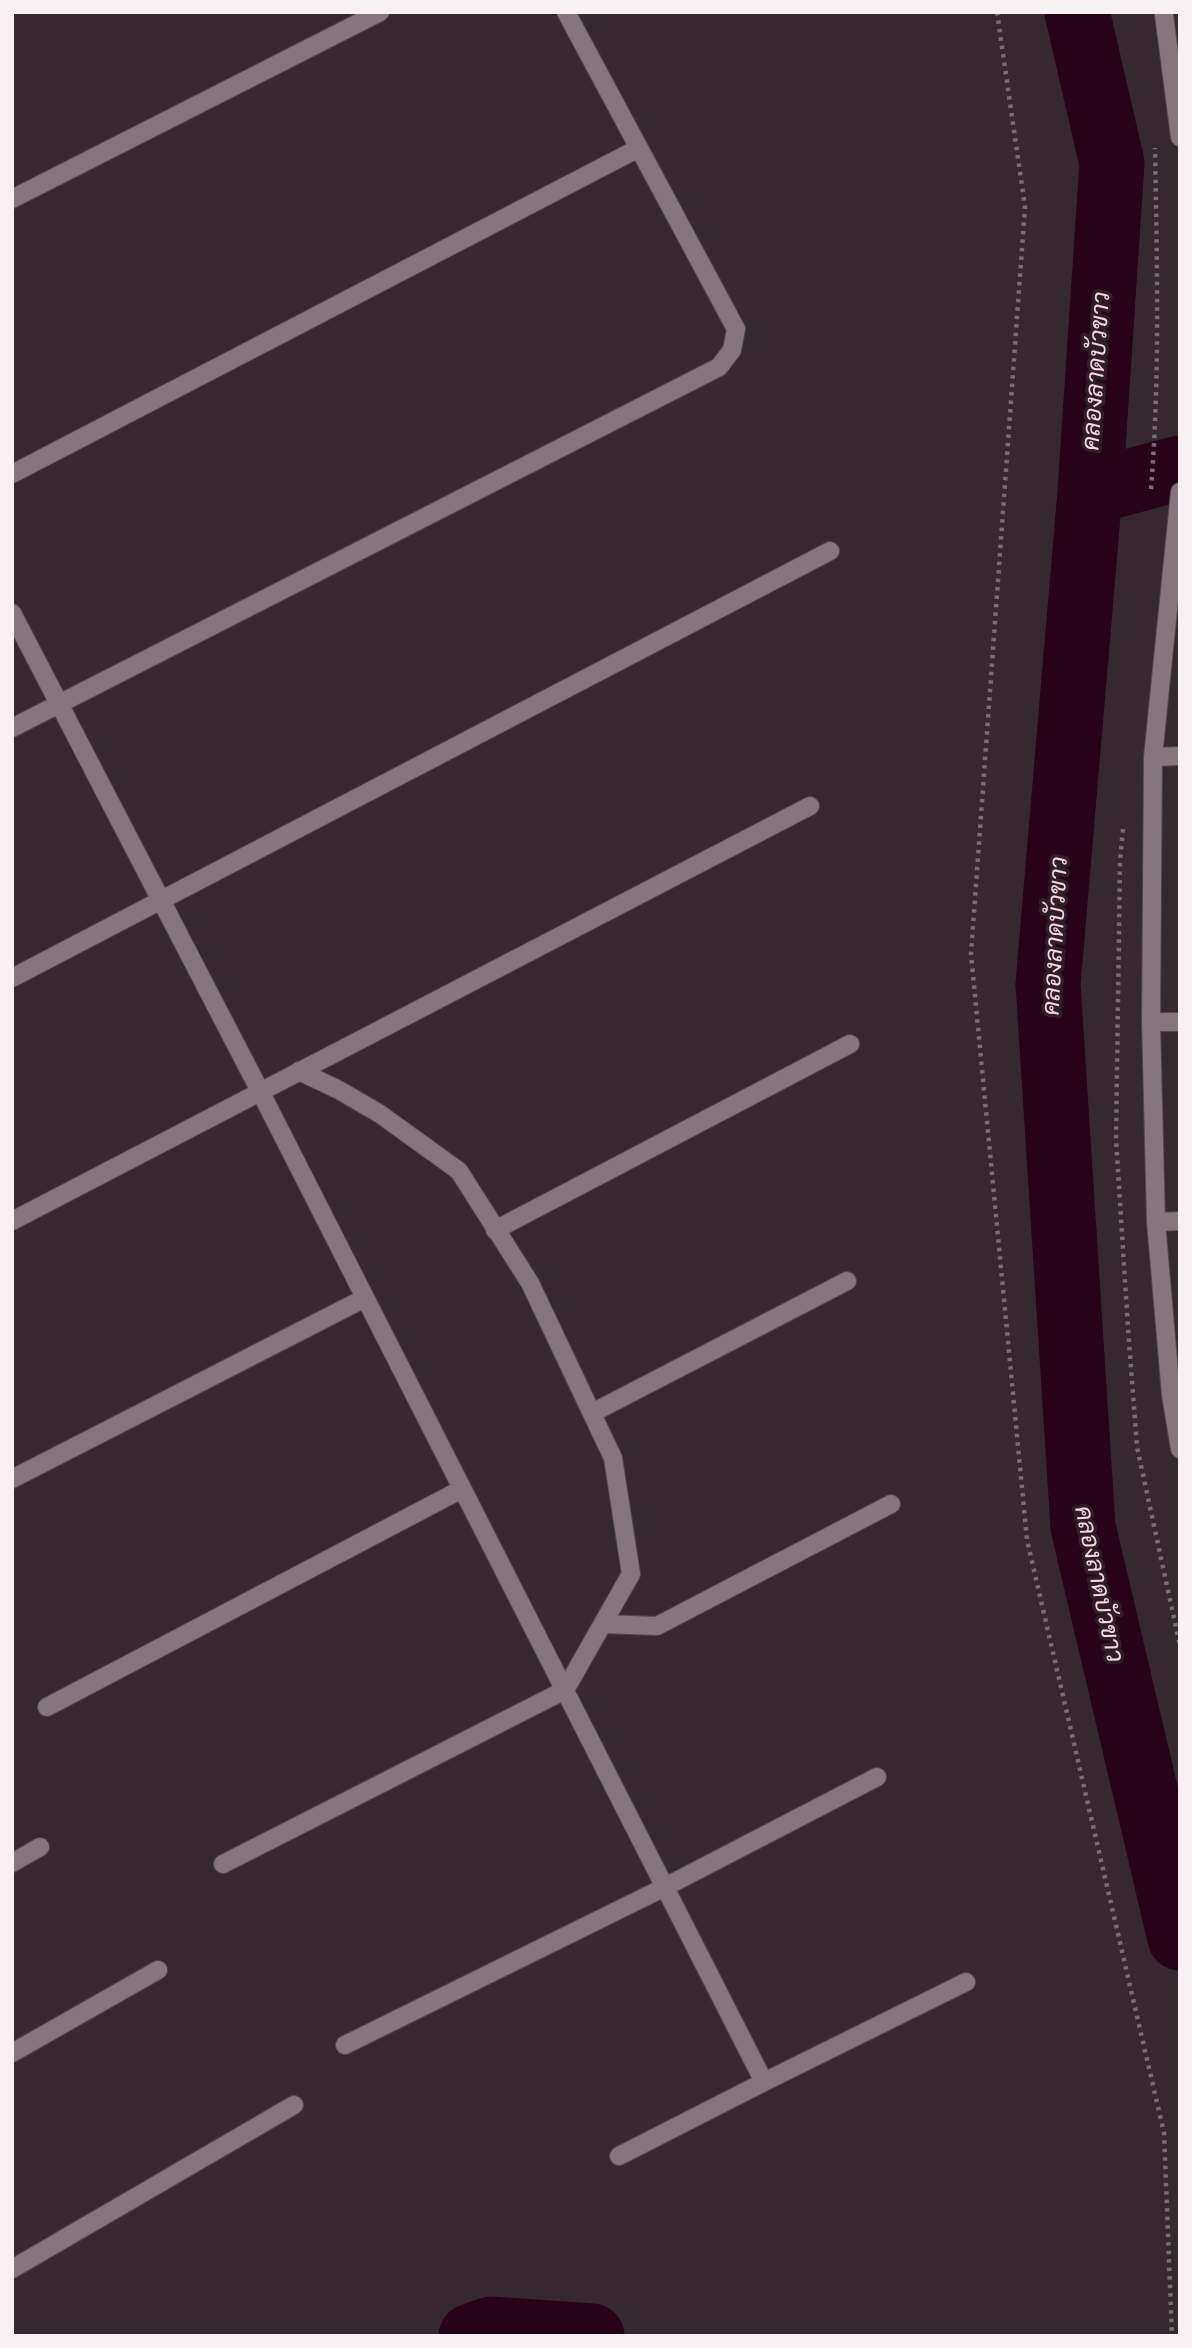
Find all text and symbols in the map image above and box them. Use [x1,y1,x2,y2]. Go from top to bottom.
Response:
water label: คลองลาดบัวขาว [1076,291,1116,451]
water label: คลองลาดบัวขาว [1036,856,1074,1016]
water label: คลองลาดบัวขาว [1068,1503,1130,1665]

